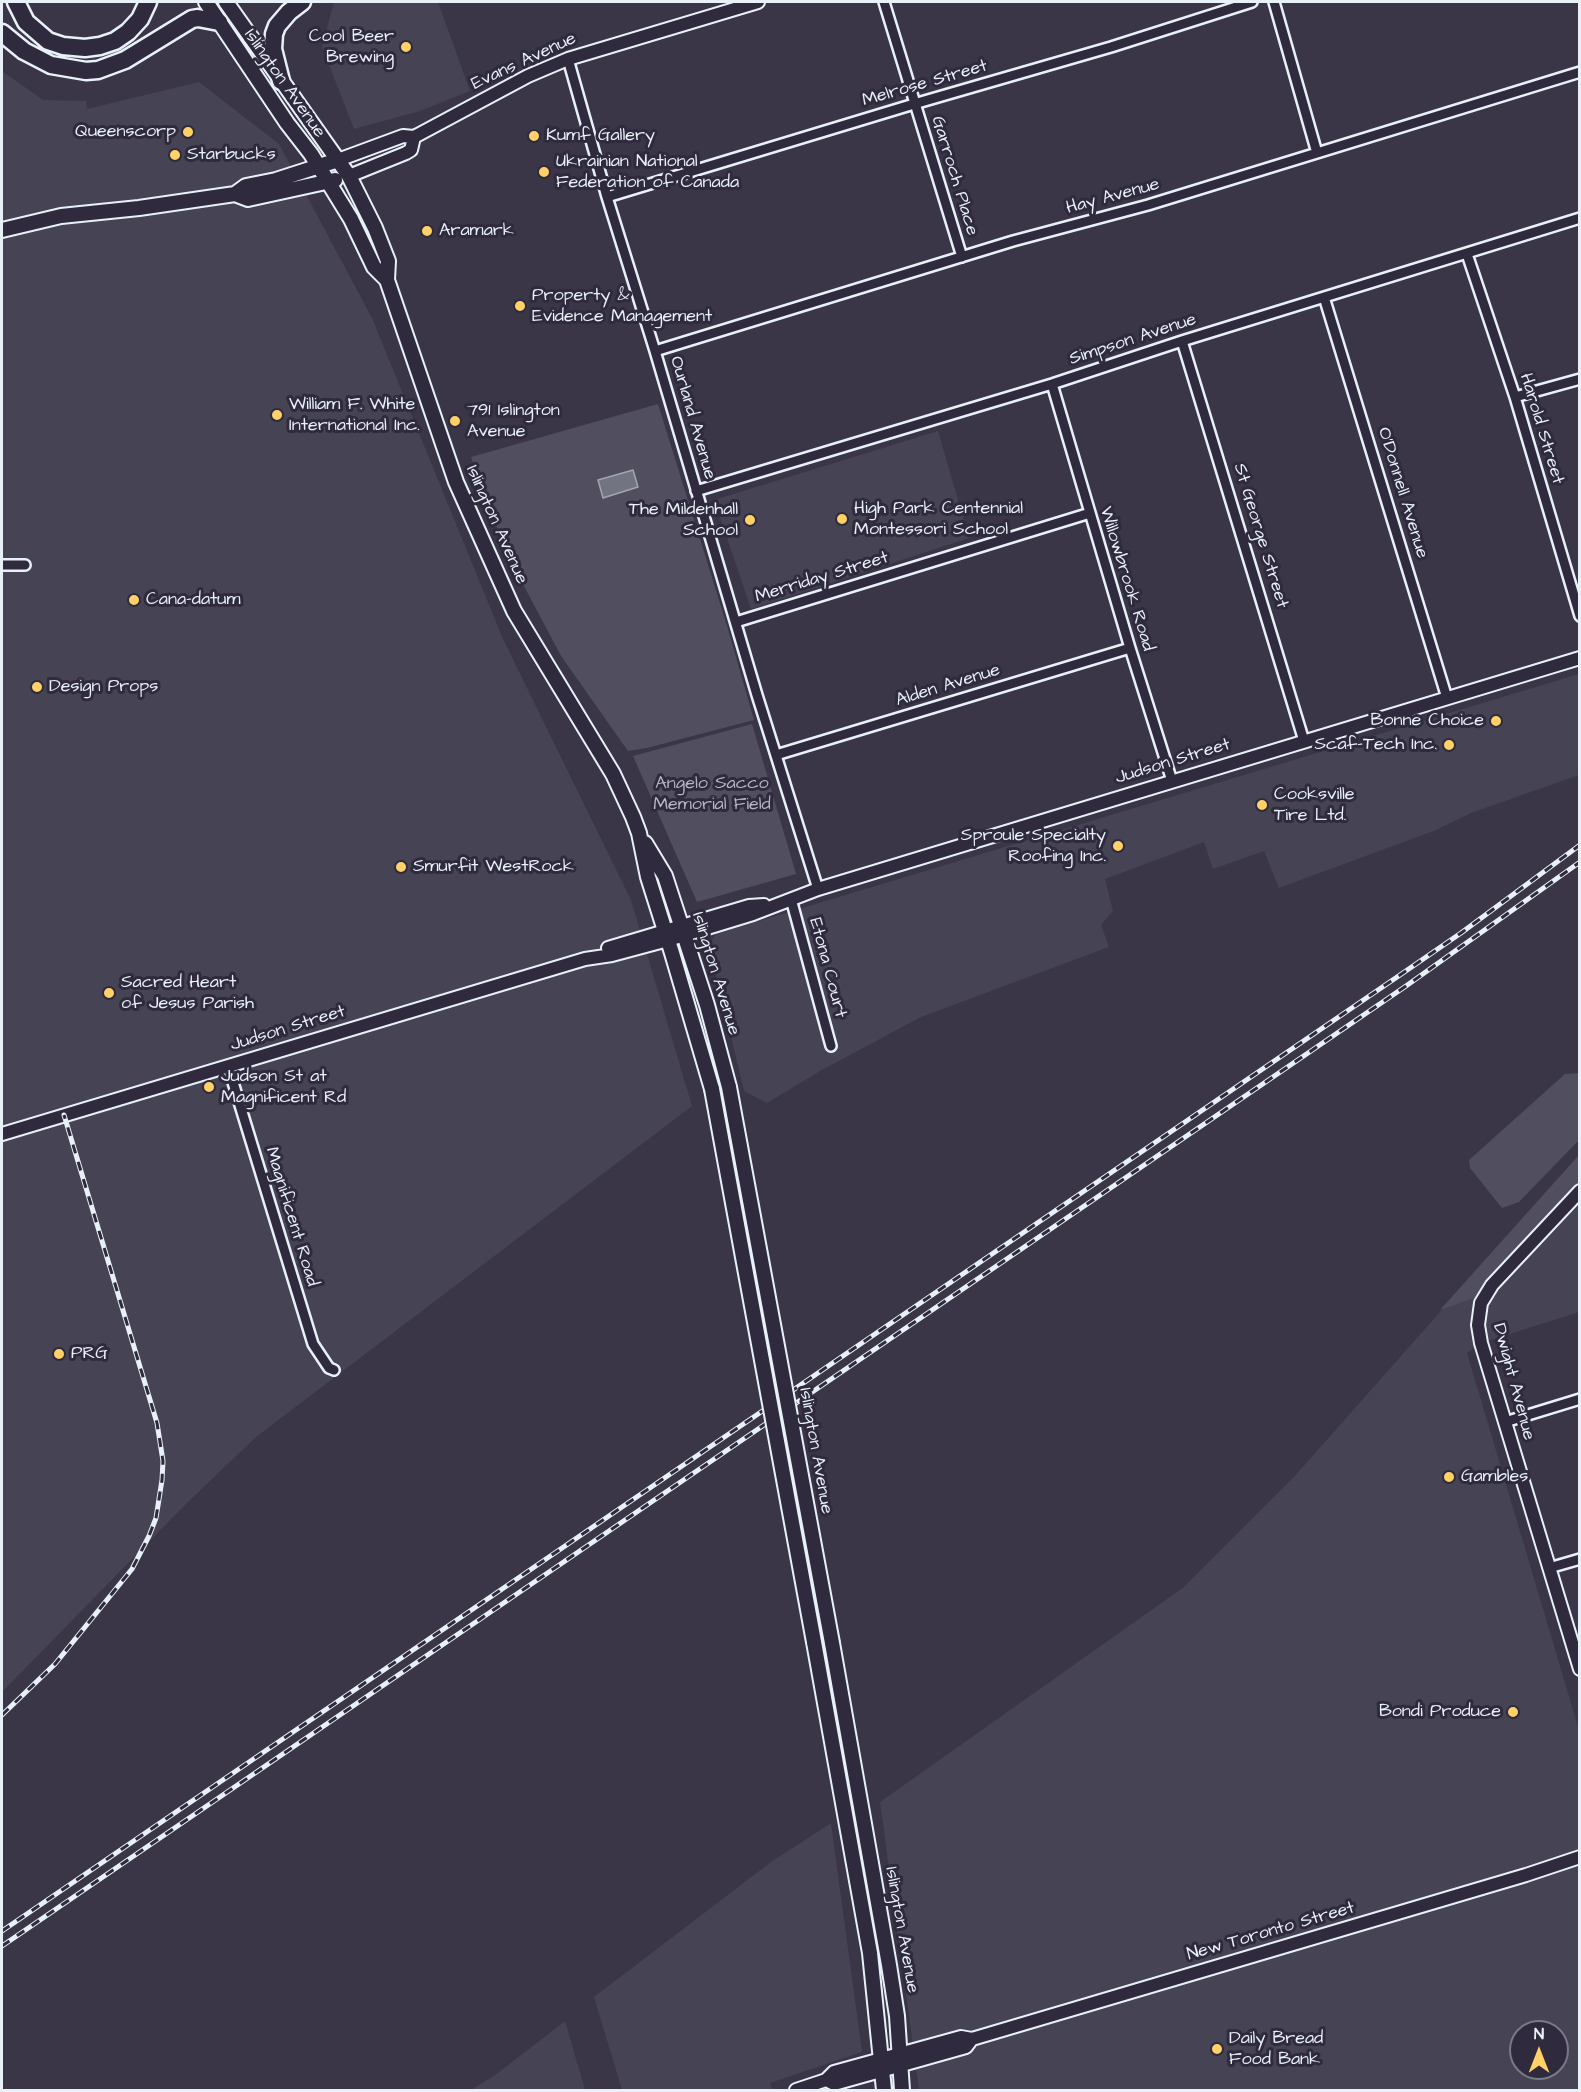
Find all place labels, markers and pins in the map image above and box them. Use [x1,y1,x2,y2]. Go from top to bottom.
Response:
place label: Cool Beer Brewing [309,26,394,68]
marker: Cool Beer Brewing [399,40,413,54]
place label: Queenscorp [75,121,176,143]
marker: Queenscorp [181,125,195,139]
place label: Kumf Gallery [546,125,655,147]
marker: Kumf Gallery [527,129,541,143]
place label: Starbucks [187,144,276,166]
marker: Starbucks [168,148,182,162]
place label: Ukrainian National Federation of Canada [556,151,739,194]
marker: Ukrainian National Federation of Canada [537,165,551,179]
place label: Aramark [439,220,514,242]
marker: Aramark [420,224,434,238]
place label: Property & Evidence Management [532,285,712,328]
marker: Property & Evidence Management [513,299,527,313]
place label: William F. White International Inc. [289,394,420,436]
place label: 791 Islington Avenue [467,400,560,442]
marker: William F. White International Inc. [270,408,284,422]
marker: 791 Islington Avenue [448,414,462,428]
place label: High Park Centennial Montessori School [854,498,1023,540]
place label: The Mildenhall School [629,499,738,542]
marker: High Park Centennial Montessori School [835,512,849,526]
marker: The Mildenhall School [743,513,757,527]
place label: Cana-datum [146,589,240,611]
marker: Cana-datum [127,593,141,607]
place label: Design Props [49,676,158,698]
marker: Design Props [30,680,44,694]
place label: Bonne Choice [1370,710,1484,732]
marker: Bonne Choice [1489,714,1503,728]
place label: Scaf-Tech Inc. [1314,734,1437,756]
marker: Scaf-Tech Inc. [1442,738,1456,752]
place label: Cooksville Tire Ltd. [1274,784,1355,826]
marker: Cooksville Tire Ltd. [1255,798,1269,812]
place label: Sproule Specialty Roofing Inc. [961,825,1106,868]
marker: Sproule Specialty Roofing Inc. [1111,839,1125,853]
place label: Smurfit WestRock [413,856,574,878]
marker: Smurfit WestRock [394,860,408,874]
place label: Sacred Heart of Jesus Parish [121,972,254,1014]
marker: Sacred Heart of Jesus Parish [102,986,116,1000]
place label: Judson St at Magnificent Rd [221,1066,346,1108]
marker: Judson St at Magnificent Rd [202,1080,216,1094]
place label: PRG [71,1343,108,1365]
marker: PRG [52,1347,66,1361]
place label: Gambles [1461,1466,1528,1488]
marker: Gambles [1442,1470,1456,1484]
place label: Bondi Produce [1379,1701,1501,1723]
marker: Bondi Produce [1506,1705,1520,1719]
place label: Daily Bread Food Bank [1229,2028,1323,2070]
marker: Daily Bread Food Bank [1210,2042,1224,2056]

